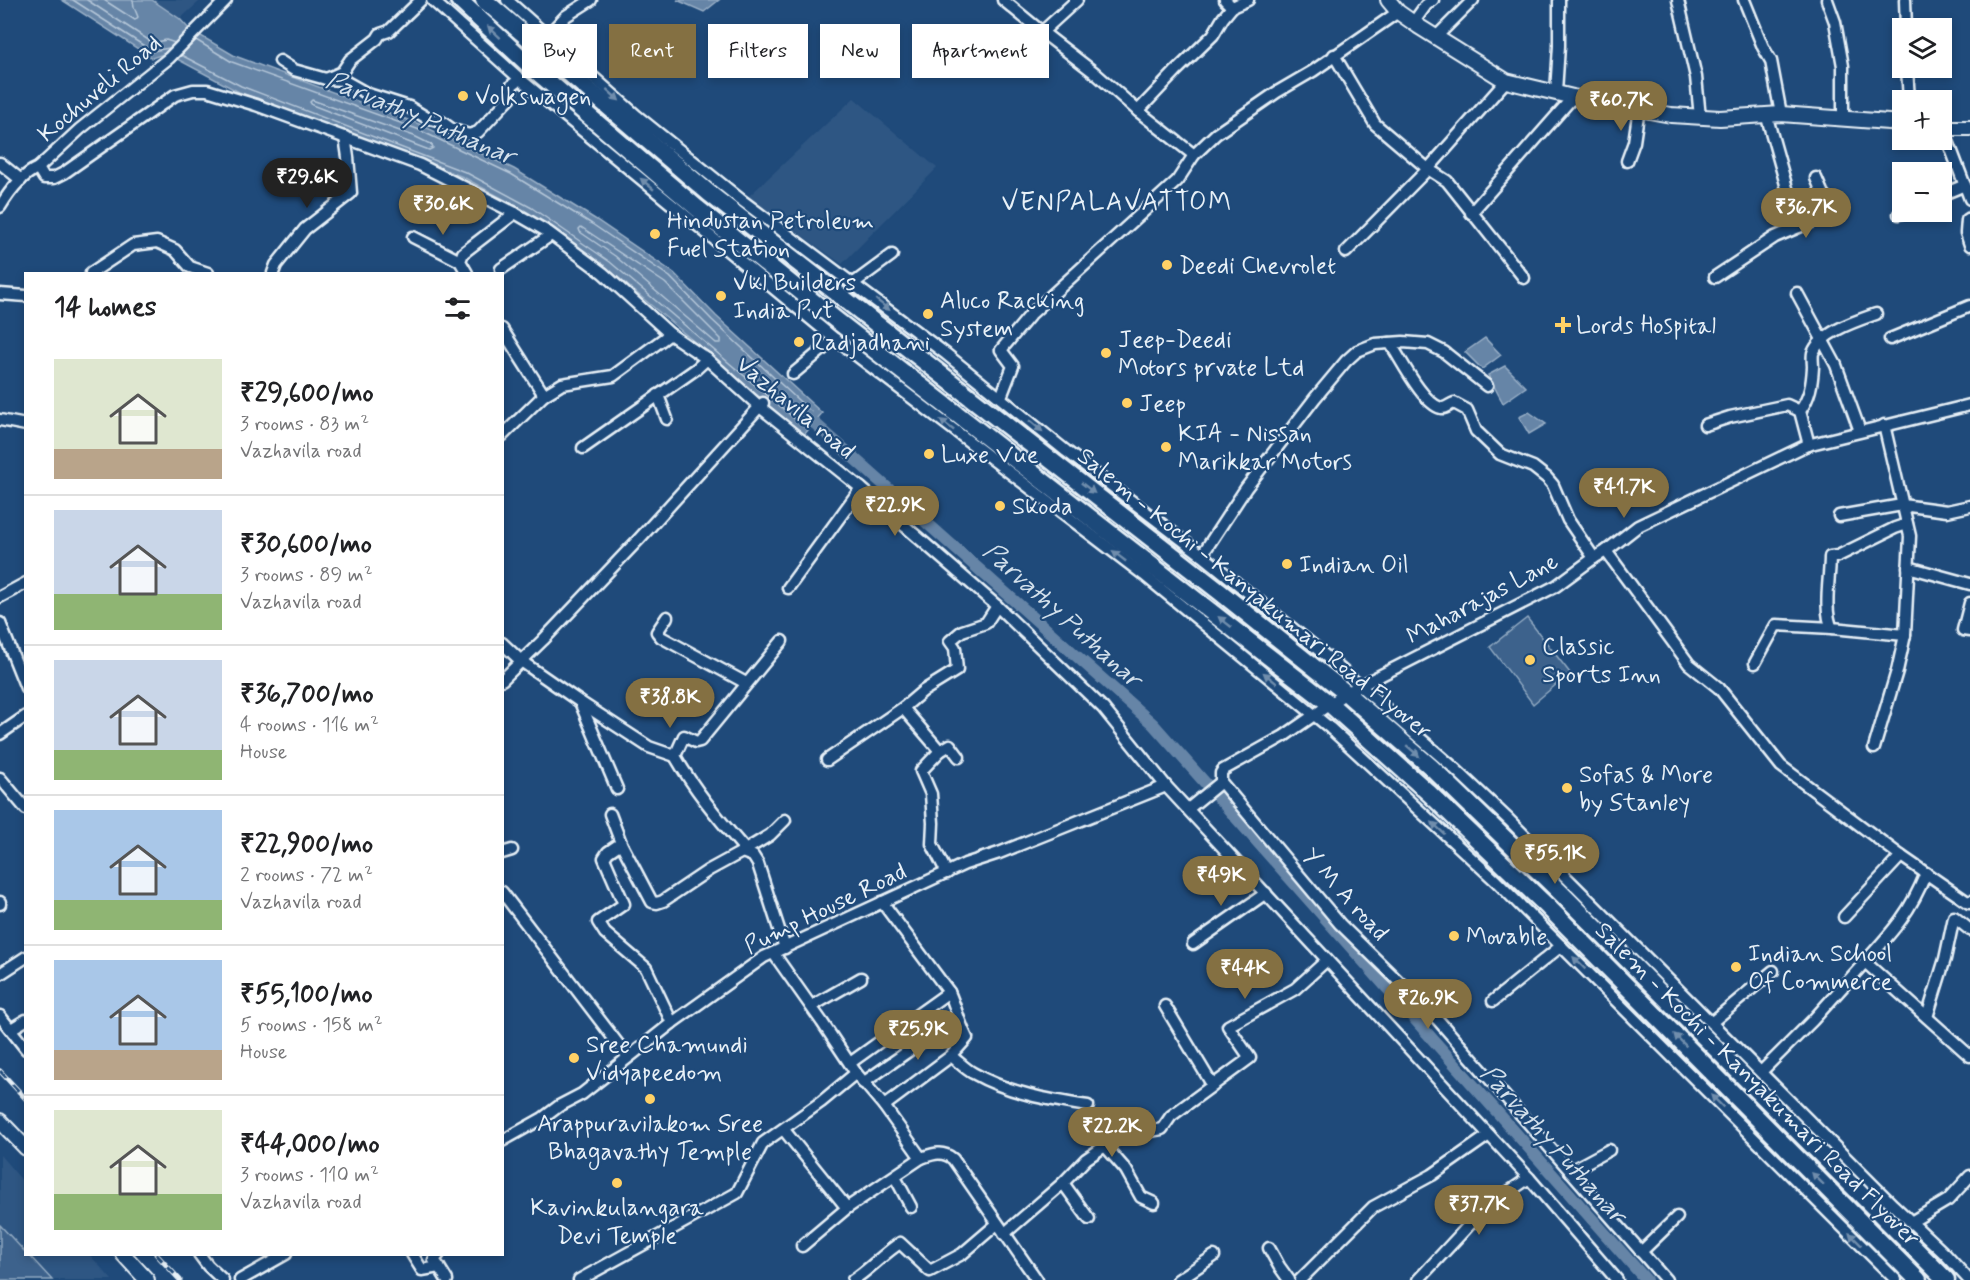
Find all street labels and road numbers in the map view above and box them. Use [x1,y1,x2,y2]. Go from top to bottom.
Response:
street label: Kochuveli Road [32,28,168,150]
street label: Vazhavila road [729,349,861,467]
street label: Salem - Kochi - Kanyakumari Road Flyover [1070,441,1438,747]
street label: Maharajas Lane [1401,546,1564,652]
street label: Y M A road [1295,842,1395,948]
street label: Pump House Road [739,857,912,962]
street label: Salem - Kochi - Kanyakumari Road Flyover [1588,916,1926,1254]

